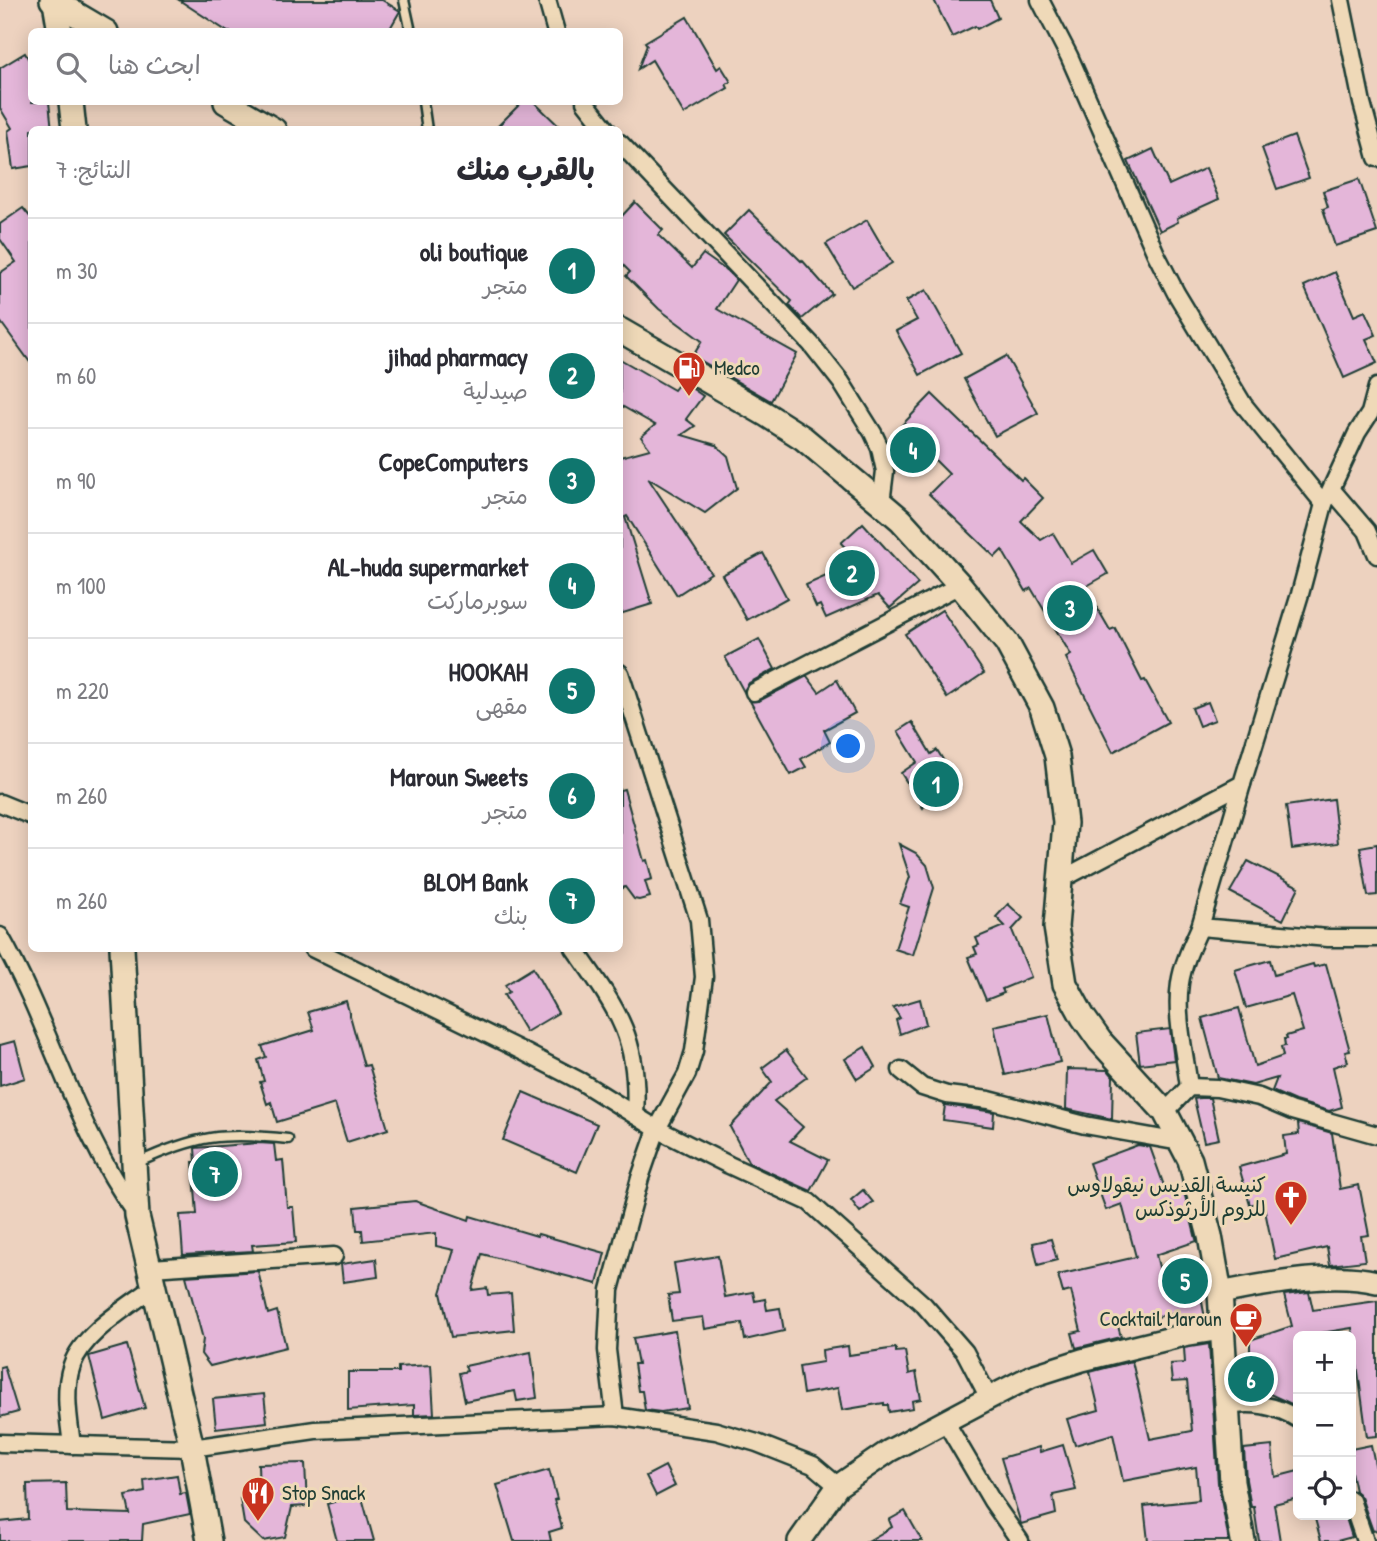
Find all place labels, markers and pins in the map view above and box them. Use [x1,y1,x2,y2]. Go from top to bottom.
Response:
fuel station icon: Medco [670,349,708,398]
place label: Medco [714,353,760,382]
pin: 4 [890,424,936,476]
pin: 2 [829,547,875,599]
pin: 3 [1047,582,1093,634]
pin: 1 [913,758,959,810]
pin: 7 [192,1148,238,1200]
place label: كنيسة القديس نيقولاوس للروم الأرثوذكس [1067,1170,1266,1225]
church icon: كنيسة القديس نيقولاوس للروم الأرثوذكس [1272,1178,1310,1227]
pin: 5 [1162,1255,1208,1307]
cafe icon: Cocktail Maroun [1227,1300,1265,1349]
place label: Cocktail Maroun [1099,1304,1222,1333]
pin: 6 [1228,1353,1274,1405]
restaurant icon: Stop Snack [239,1474,277,1523]
place label: Stop Snack [282,1478,366,1507]

